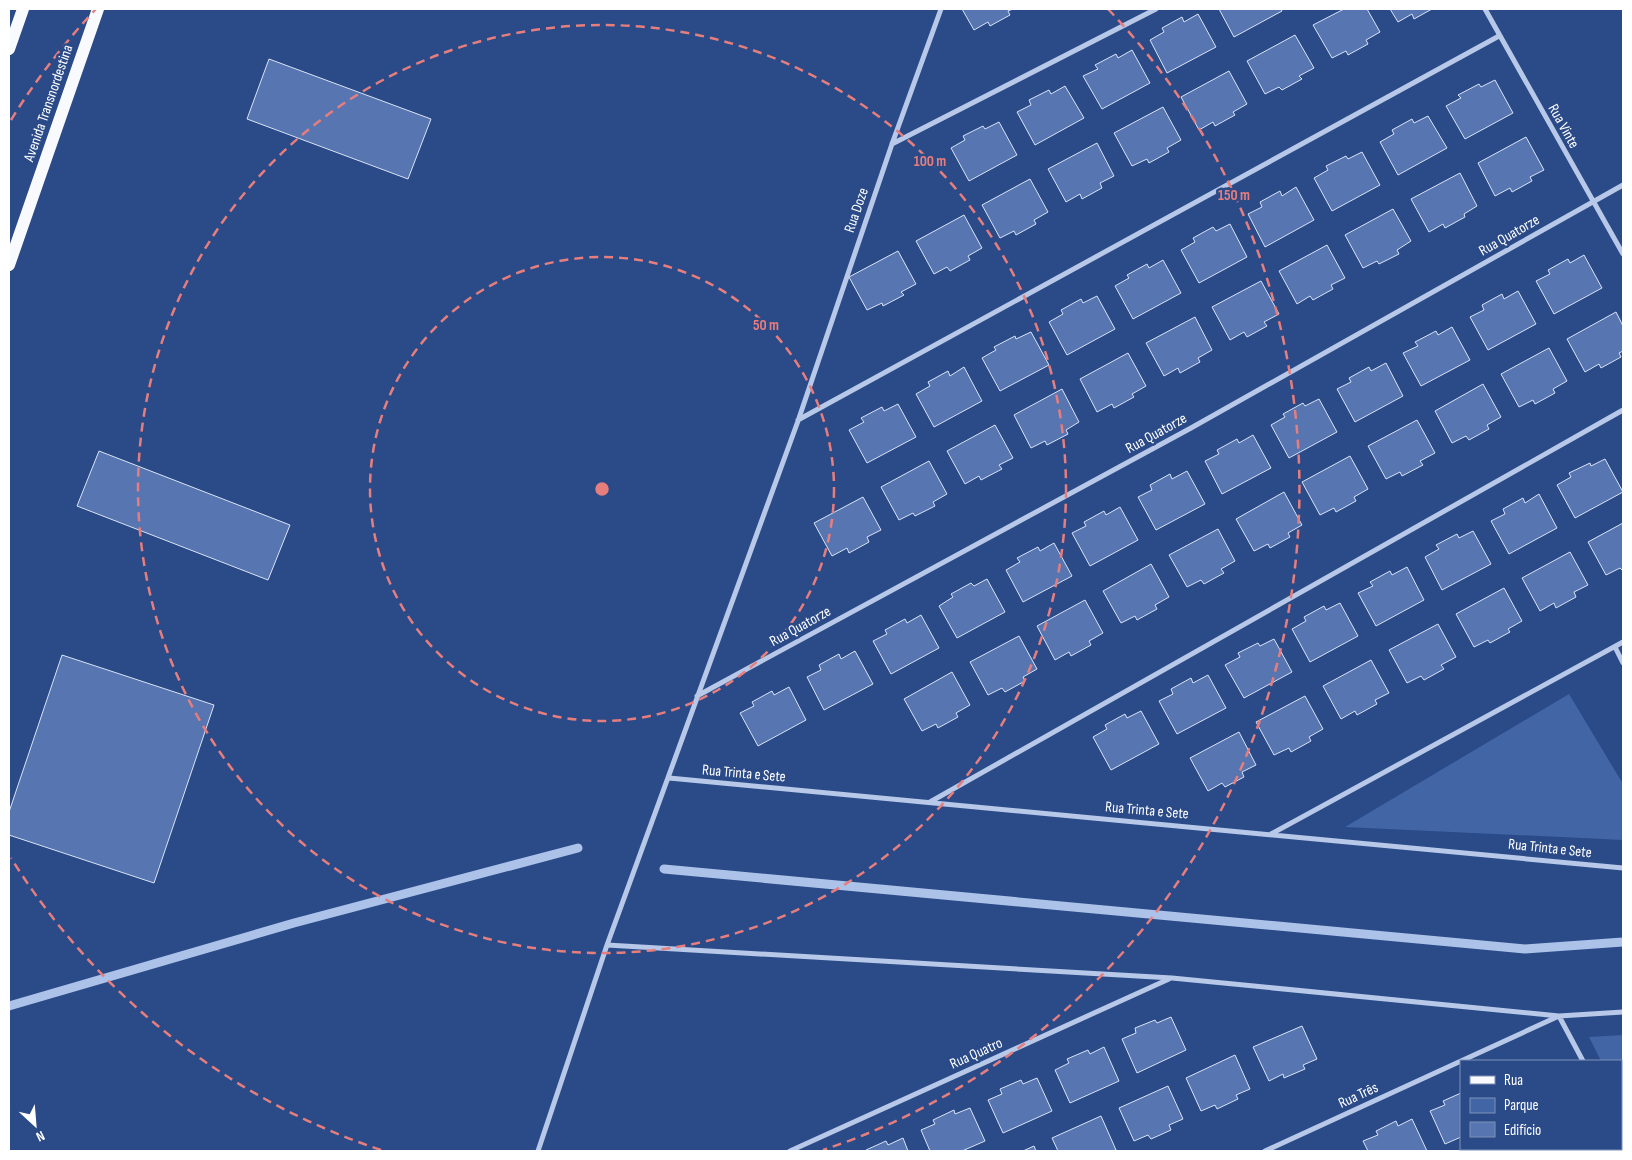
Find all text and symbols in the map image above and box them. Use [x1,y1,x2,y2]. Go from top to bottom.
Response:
street label: Avenida Transnordestina [19,42,77,165]
street label: Rua Vinte [1544,101,1583,152]
text: 100 m [914,152,946,171]
street label: Rua Doze [840,185,873,235]
text: 150 m [1218,186,1250,205]
street label: Rua Quatorze [1475,210,1543,260]
text: 50 m [753,316,779,335]
street label: Rua Quatorze [1122,409,1190,458]
centre of rings [593,480,611,498]
street label: Rua Quatorze [766,602,834,651]
street label: Rua Trinta e Sete [701,760,787,787]
street label: Rua Trinta e Sete [1104,797,1190,824]
street label: Rua Trinta e Sete [1507,835,1593,862]
street label: Rua Quatro [947,1033,1005,1073]
legend [1460,1060,1622,1150]
text: Rua [1504,1071,1523,1090]
street label: Rua Três [1335,1078,1381,1113]
text: Parque [1504,1096,1539,1115]
north arrow [10,1100,60,1150]
text: Edifício [1504,1121,1541,1140]
text: N [33,1127,48,1146]

